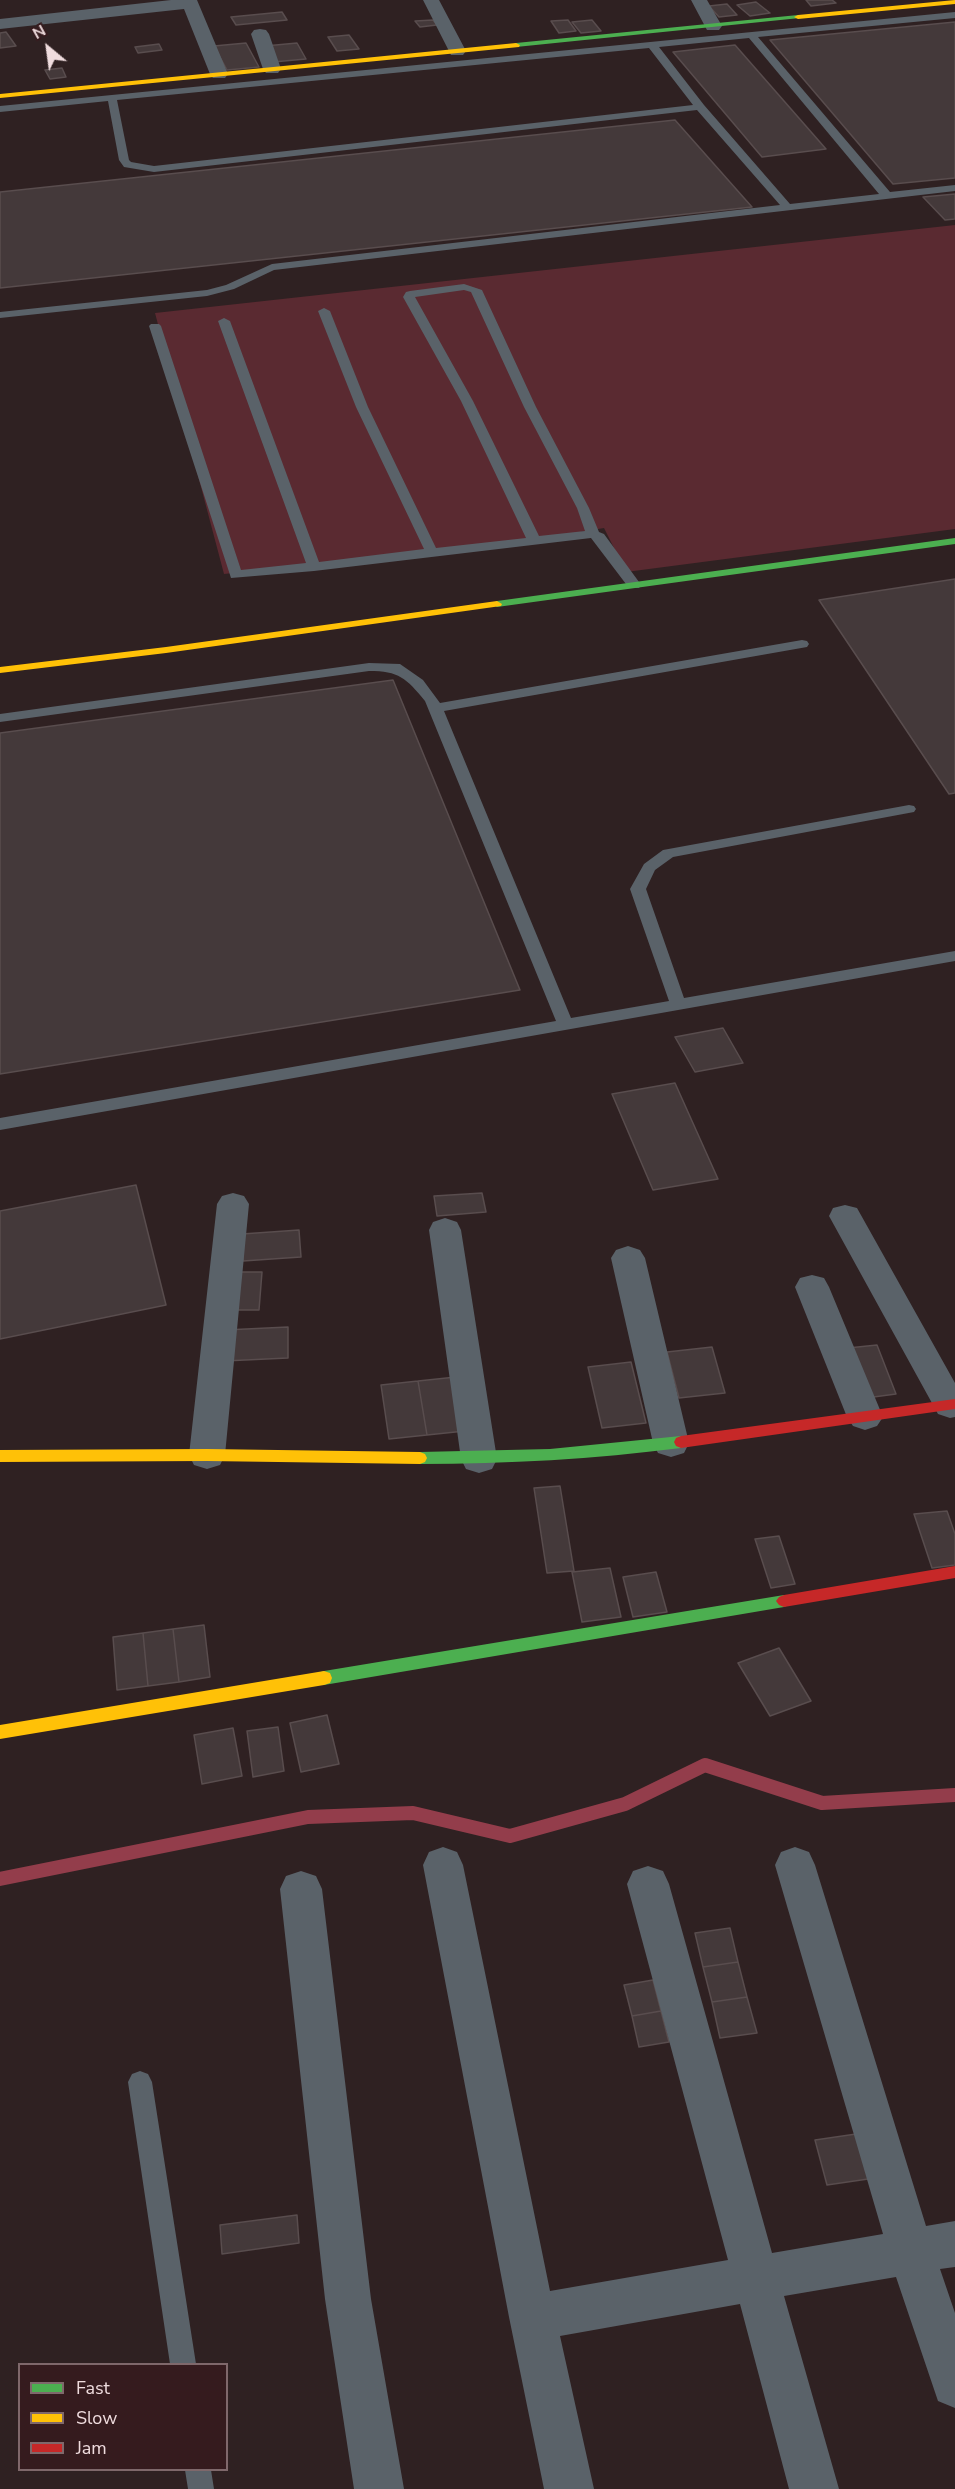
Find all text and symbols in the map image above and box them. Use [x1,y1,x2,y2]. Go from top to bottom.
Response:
north arrow [18,18,78,78]
text: N [29,20,50,45]
legend [18,2363,228,2471]
text: Fast [76,2376,110,2400]
text: Slow [76,2406,117,2430]
text: Jam [76,2436,107,2460]

